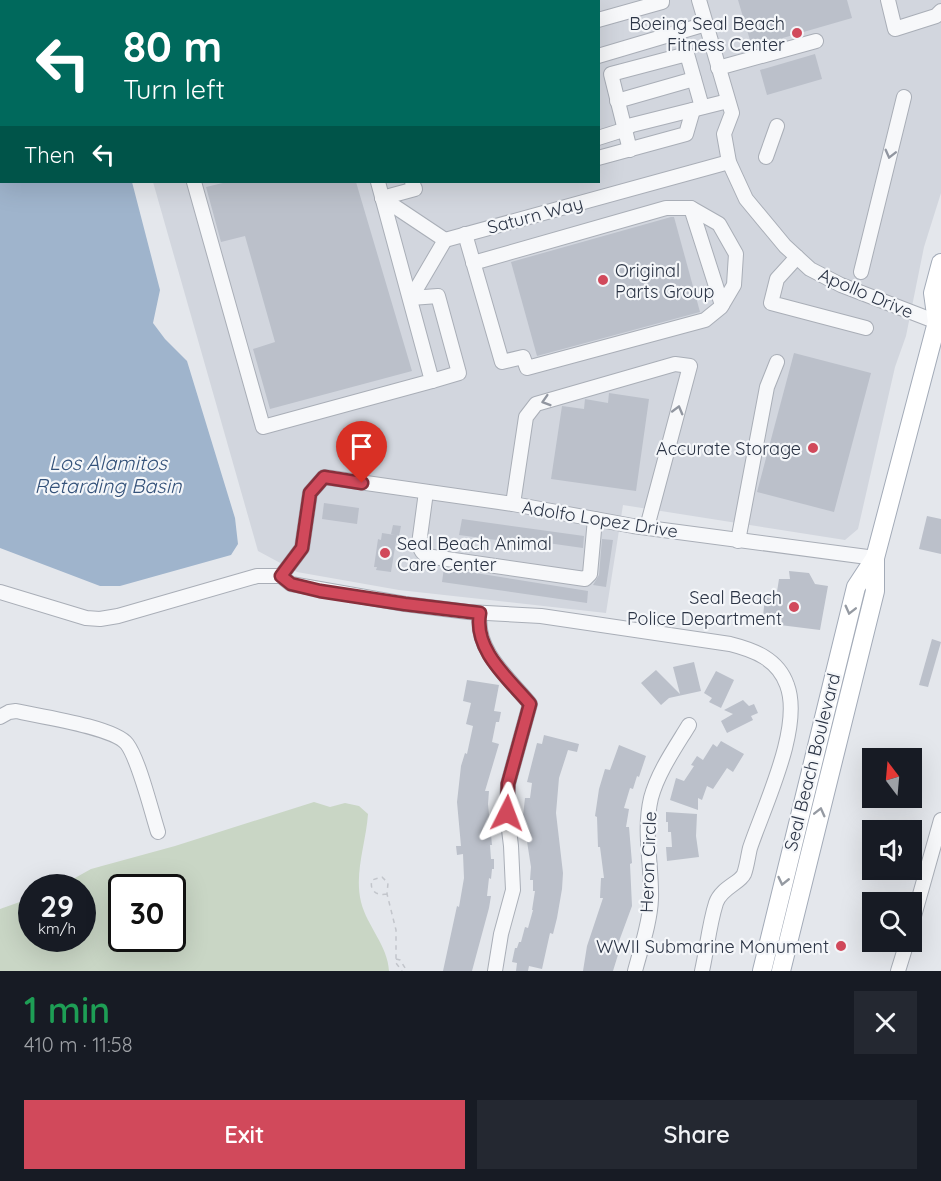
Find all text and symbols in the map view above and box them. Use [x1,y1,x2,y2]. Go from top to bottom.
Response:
place label: Boeing Seal Beach Fitness Center [629,12,785,56]
text: 80 m [123,20,222,73]
icon: left [24,24,102,102]
marker: Boeing Seal Beach Fitness Center [790,26,804,40]
text: Turn left [123,72,225,106]
icon: left [87,138,120,171]
text: Then [24,141,75,169]
one-way arrow [885,148,898,158]
street label: Saturn Way [485,191,585,239]
place label: Original Parts Group [615,259,714,303]
street label: Apollo Drive [815,263,917,323]
marker: Original Parts Group [596,273,610,287]
one-way arrow [541,394,552,406]
one-way arrow [671,405,683,416]
pin [336,421,387,483]
icon: arrive [345,430,378,463]
place label: Accurate Storage [656,437,801,460]
marker: Accurate Storage [806,441,820,455]
water label: Los Alamitos Retarding Basin [34,450,182,498]
street label: Adolfo Lopez Drive [520,495,680,543]
place label: Seal Beach Animal Care Center [397,532,552,576]
marker: Seal Beach Animal Care Center [378,546,392,560]
place label: Seal Beach Police Department [627,586,782,630]
marker: Seal Beach Police Department [787,600,801,614]
one-way arrow [845,605,858,615]
street label: Seal Beach Boulevard [779,671,845,853]
north arrow [862,748,922,808]
map controls [862,748,922,952]
position arrow [475,781,539,845]
one-way arrow [812,807,825,817]
street label: Heron Circle [635,811,661,913]
button: sound [862,820,922,880]
speed limit sign: 30 [108,874,186,952]
one-way arrow [777,876,790,886]
text: 29 [40,887,74,925]
button: search [862,892,922,952]
text: km/h [38,919,76,938]
place label: WWII Submarine Monument [596,935,829,958]
marker: WWII Submarine Monument [834,939,848,953]
text: 1 min [24,987,110,1032]
button: close [854,991,917,1054]
text: 410 m · 11:58 [24,1032,132,1057]
button: Exit [24,1100,465,1169]
button: Share [477,1100,917,1169]

